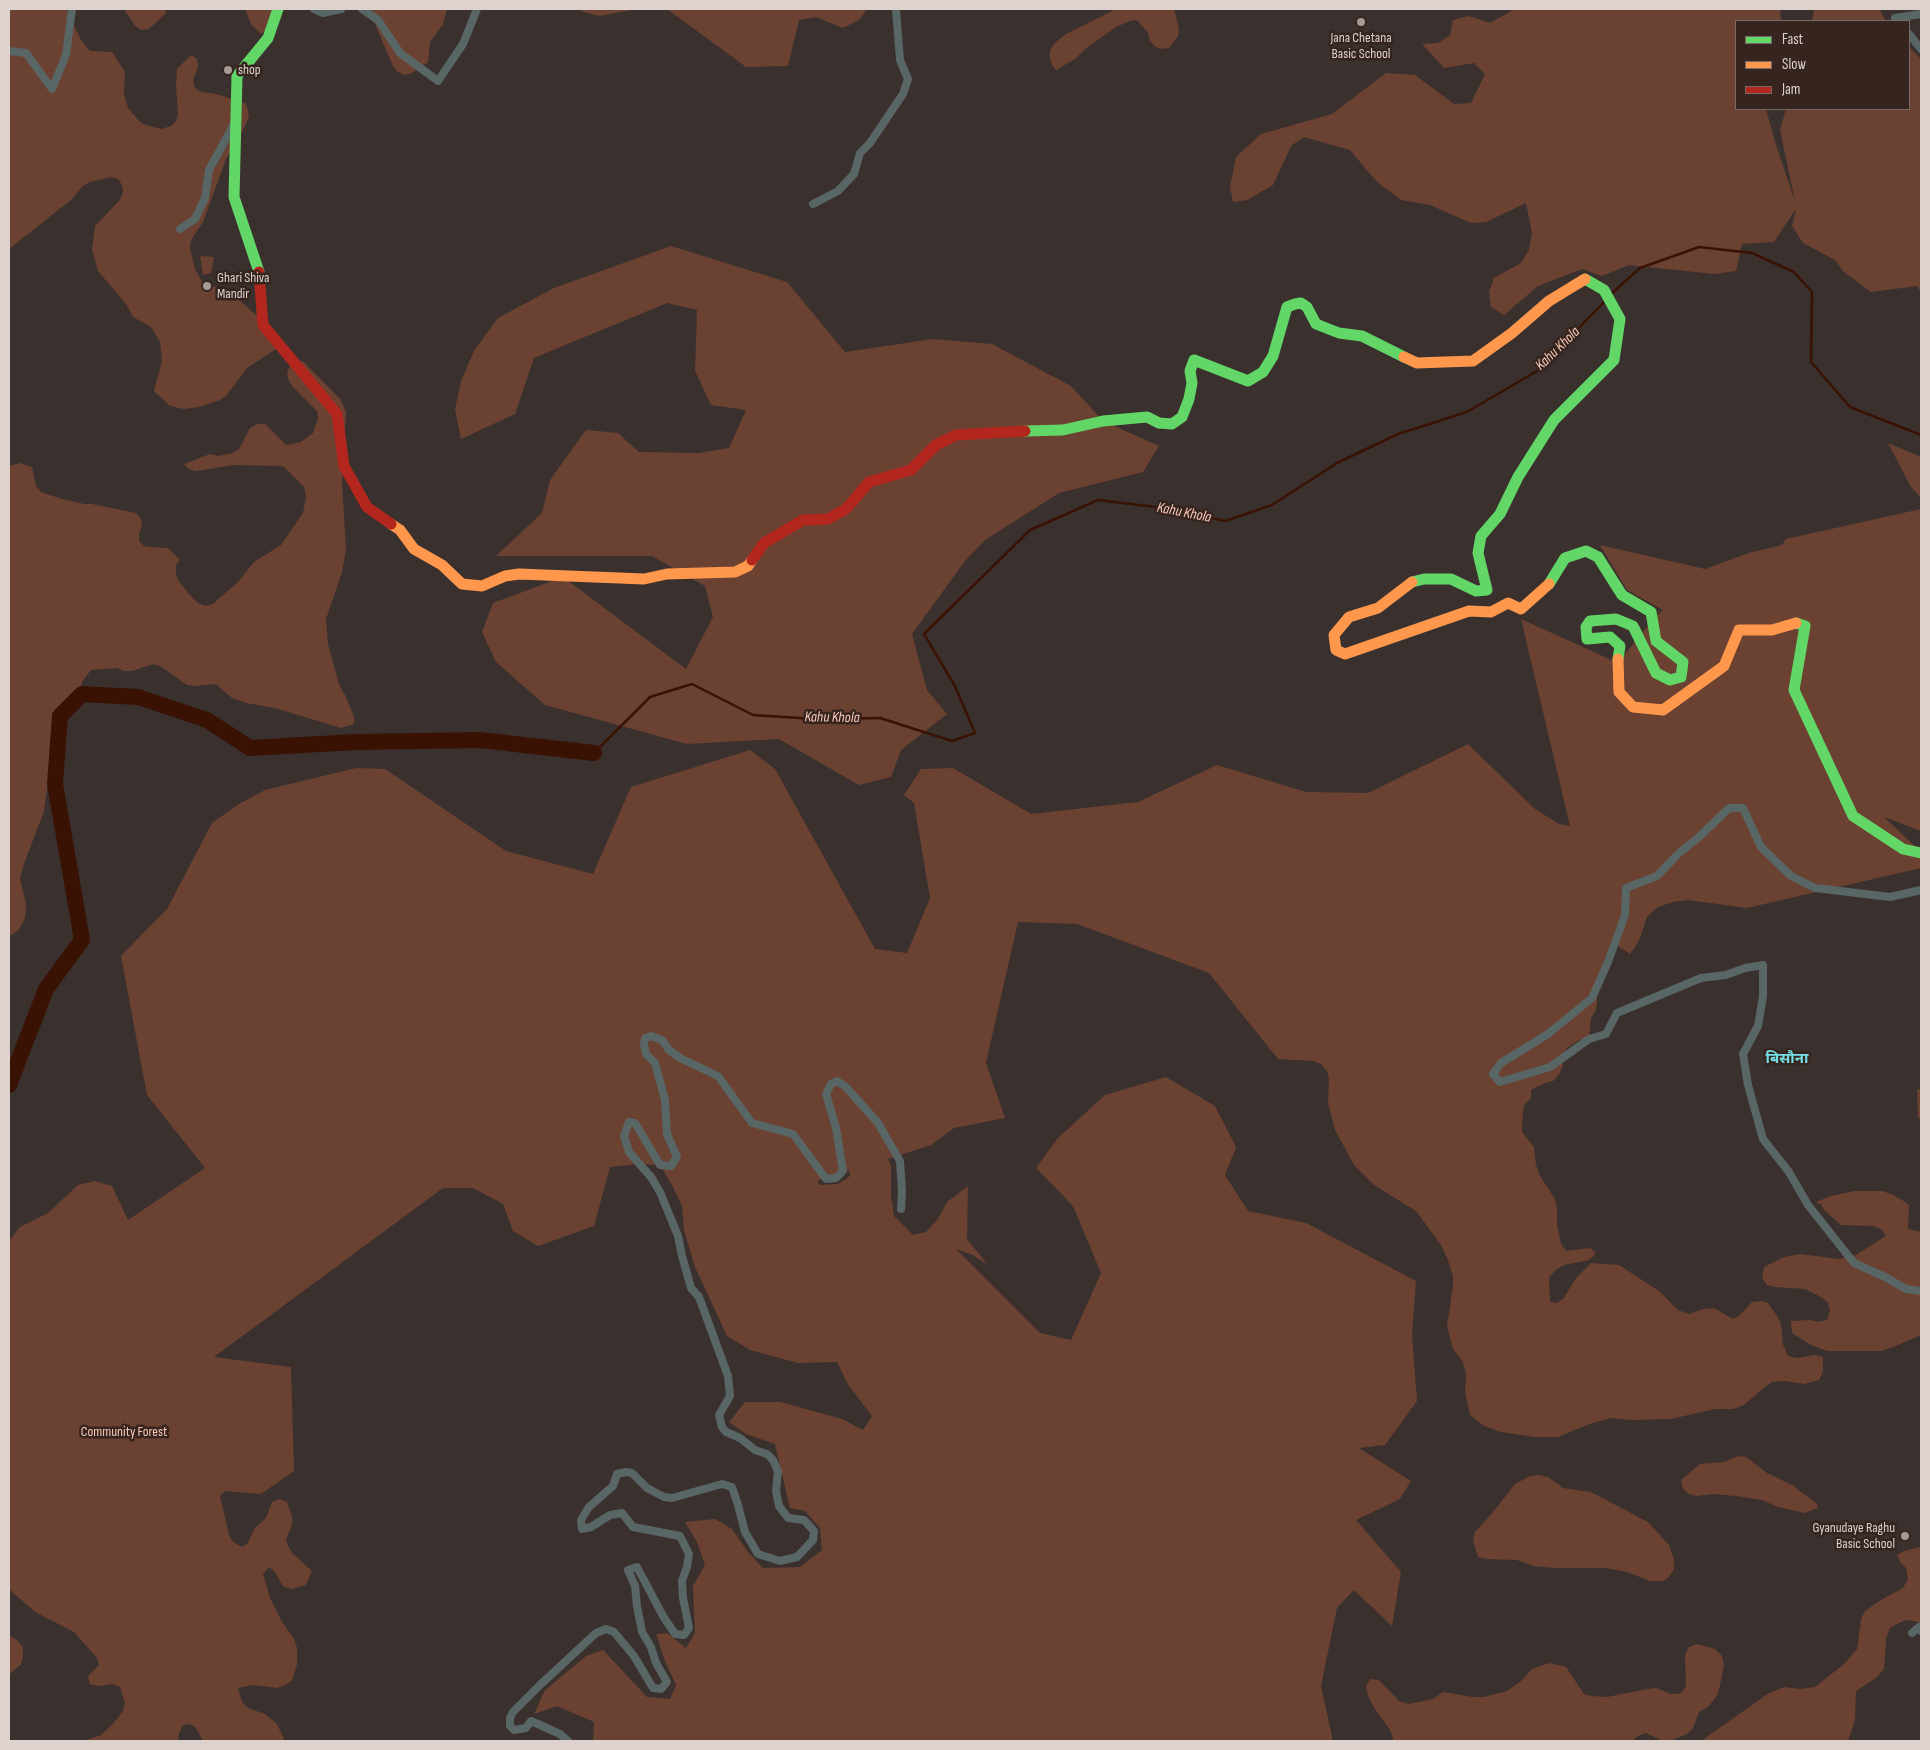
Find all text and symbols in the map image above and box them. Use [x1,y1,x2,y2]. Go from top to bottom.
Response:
marker: Jana Chetana Basic School [1355,16,1367,28]
legend [1735,20,1910,110]
place label: Jana Chetana Basic School [1330,30,1392,62]
text: Fast [1782,30,1803,49]
text: Slow [1782,55,1806,74]
place label: shop [238,62,261,78]
marker: shop [222,64,234,76]
text: Jam [1782,80,1800,99]
place label: Ghari Shiva Mandir [217,270,269,302]
marker: Ghari Shiva Mandir [201,280,213,292]
water label: Kahu Khola [1532,323,1584,375]
water label: Kahu Khola [1155,499,1213,527]
water label: Kahu Khola [804,709,860,727]
district label: बिसौना [1766,1050,1808,1068]
park label: Community Forest [81,1424,167,1440]
place label: Gyanudaye Raghu Basic School [1812,1520,1895,1552]
marker: Gyanudaye Raghu Basic School [1899,1530,1911,1542]

